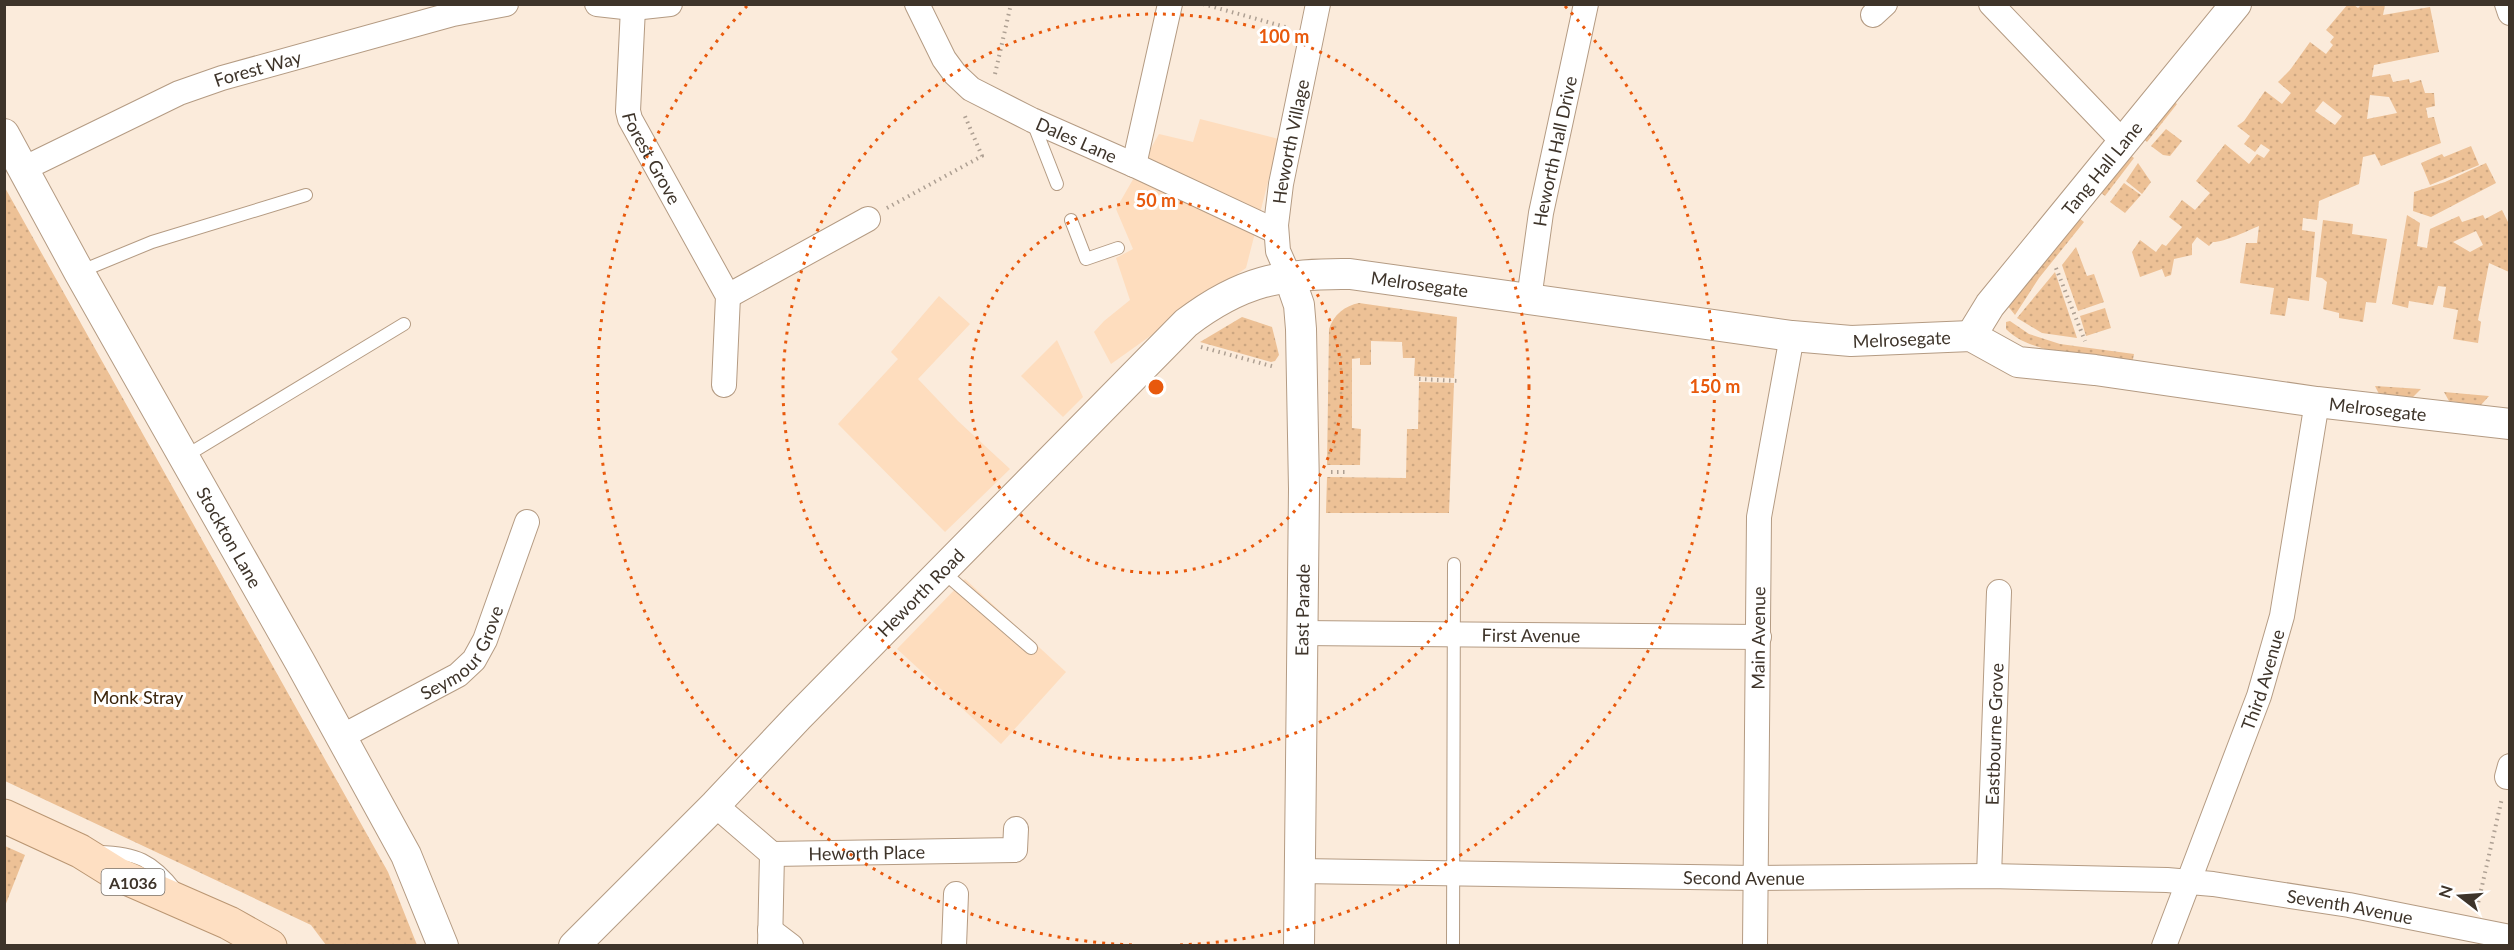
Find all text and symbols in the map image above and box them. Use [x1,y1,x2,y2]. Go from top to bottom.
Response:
text: 100 m [1259,25,1309,47]
street label: Forest Way [211,45,304,91]
street label: Heworth Hall Drive [1528,74,1581,228]
street label: Heworth Village [1268,77,1313,205]
street label: Forest Grove [618,110,686,208]
street label: Dales Lane [1033,112,1121,167]
street label: Tang Hall Lane [2057,117,2147,220]
text: 50 m [1136,189,1176,211]
street label: Melrosegate [1370,266,1470,301]
street label: Melrosegate [1852,326,1951,352]
text: 150 m [1690,375,1740,397]
centre of rings [1146,377,1166,397]
street label: Melrosegate [2328,392,2428,425]
street label: Stockton Lane [192,483,267,592]
street label: Heworth Road [872,544,969,641]
street label: East Parade [1290,564,1314,656]
street label: Main Avenue [1746,586,1769,690]
street label: Seymour Grove [416,603,507,704]
street label: First Avenue [1481,624,1581,646]
street label: Third Avenue [2236,627,2289,733]
street label: Eastbourne Grove [1980,663,2007,806]
park label: Monk Stray [93,686,184,708]
street label: Heworth Place [808,840,925,864]
street label: Second Avenue [1683,866,1805,889]
north arrow [2430,866,2490,926]
road number: A1036 [102,869,164,895]
text: N [2434,883,2456,900]
street label: Seventh Avenue [2285,885,2415,928]

